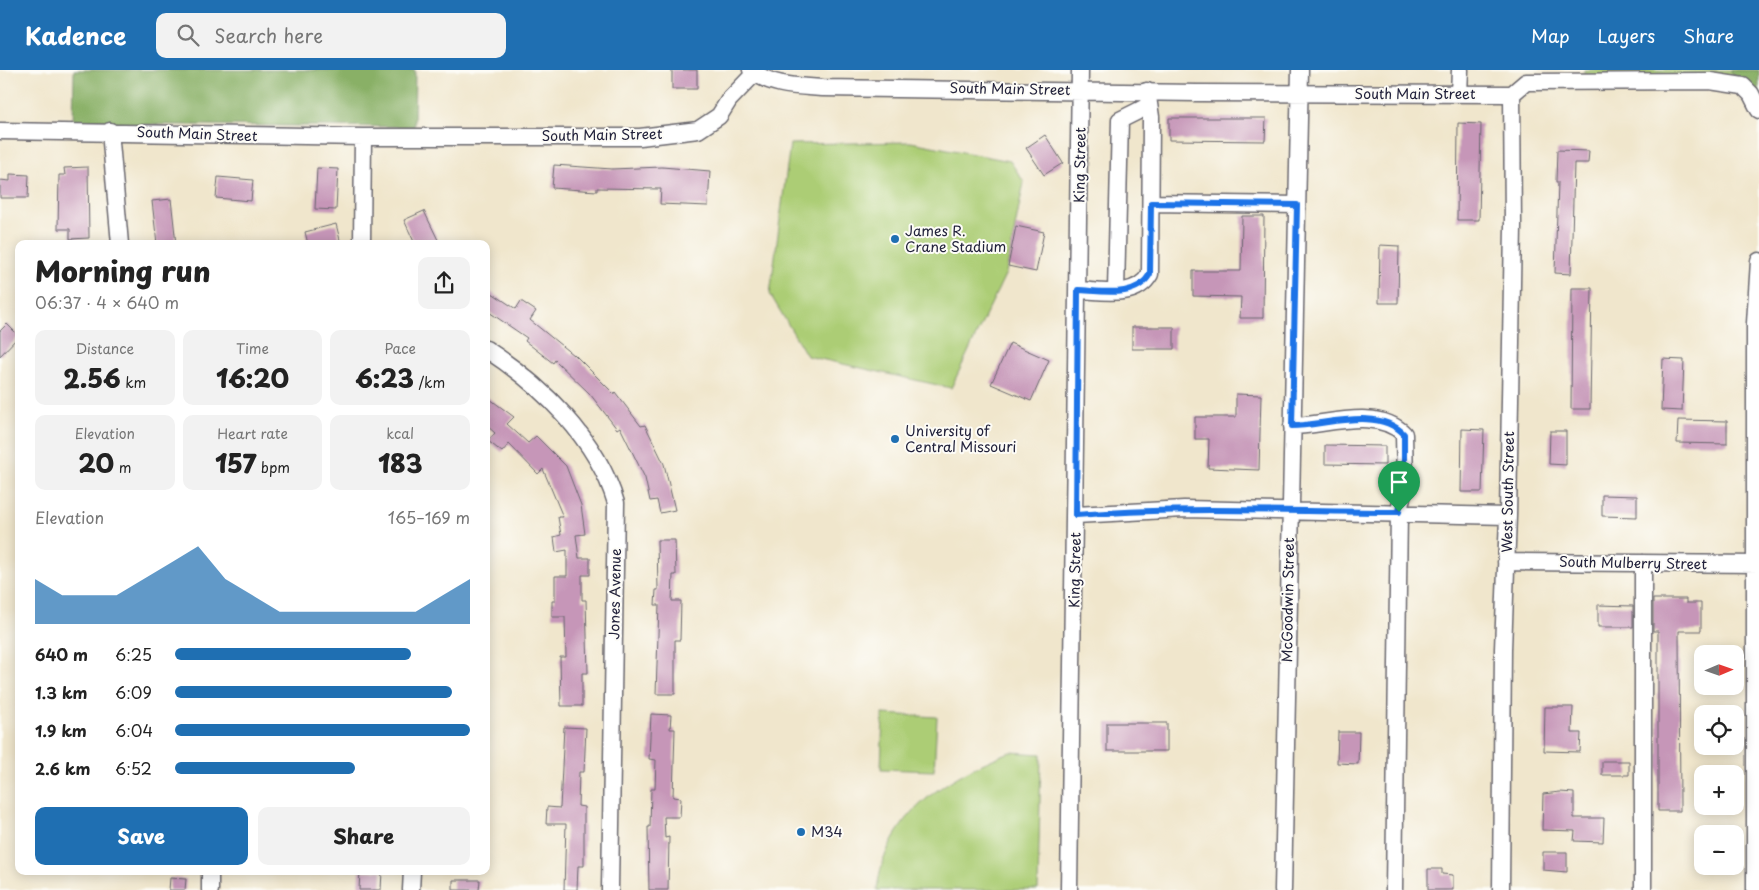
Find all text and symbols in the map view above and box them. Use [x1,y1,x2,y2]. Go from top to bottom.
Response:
search box [156,13,506,58]
text: Kadence [25,17,126,53]
icon: search [174,21,202,49]
text: Search here [214,21,323,49]
text: Map [1531,22,1570,49]
text: Layers [1598,22,1655,49]
text: Share [1683,22,1734,49]
street label: South Main Street [949,77,1071,100]
street label: South Main Street [1355,83,1476,104]
street label: South Main Street [136,121,258,146]
street label: South Main Street [541,123,663,146]
street label: King Street [1068,127,1091,203]
place label: James R. Crane Stadium [905,220,1006,257]
marker: James R. Crane Stadium [889,233,901,245]
text: Morning run [35,249,211,292]
button: share [418,257,470,309]
text: 06:37 · 4 × 640 m [35,290,179,314]
text: Distance [75,338,134,359]
text: Time [236,338,269,359]
text: Pace [384,338,416,359]
text: 2.56 [63,359,121,397]
text: 16:20 [216,359,289,397]
text: 6:23 [355,359,414,397]
text: km [121,372,146,393]
text: /km [414,372,445,393]
place label: University of Central Missouri [905,420,1017,457]
text: Elevation [75,423,135,444]
text: Heart rate [217,423,288,444]
text: kcal [386,423,414,444]
street label: West South Street [1496,431,1519,553]
marker: University of Central Missouri [889,433,901,445]
text: 20 [78,444,114,482]
text: 157 [215,444,257,482]
text: 183 [378,444,422,482]
text: m [114,457,131,478]
text: bpm [257,457,290,478]
pin [1378,461,1420,512]
icon: arrive [1385,468,1413,496]
text: Elevation [35,505,104,529]
text: 165–169 m [388,505,470,529]
street label: King Street [1063,532,1086,608]
street label: McGoodwin Street [1276,537,1299,663]
street label: Jones Avenue [603,548,626,640]
street label: South Mulberry Street [1559,551,1707,574]
text: 640 m [35,642,88,666]
text: 6:25 [115,642,152,666]
north arrow [1694,645,1744,695]
map controls [1694,645,1744,875]
text: 1.3 km [35,680,87,704]
text: 6:09 [115,680,152,704]
button: locate [1694,705,1744,755]
text: 1.9 km [35,718,87,742]
text: 6:04 [115,718,153,742]
text: 2.6 km [35,756,91,780]
text: 6:52 [115,756,152,780]
button: + [1694,765,1744,815]
button: Save [35,807,248,865]
button: Share [258,807,470,865]
place label: M34 [811,821,843,842]
button: − [1694,825,1744,875]
marker: M34 [795,826,807,838]

